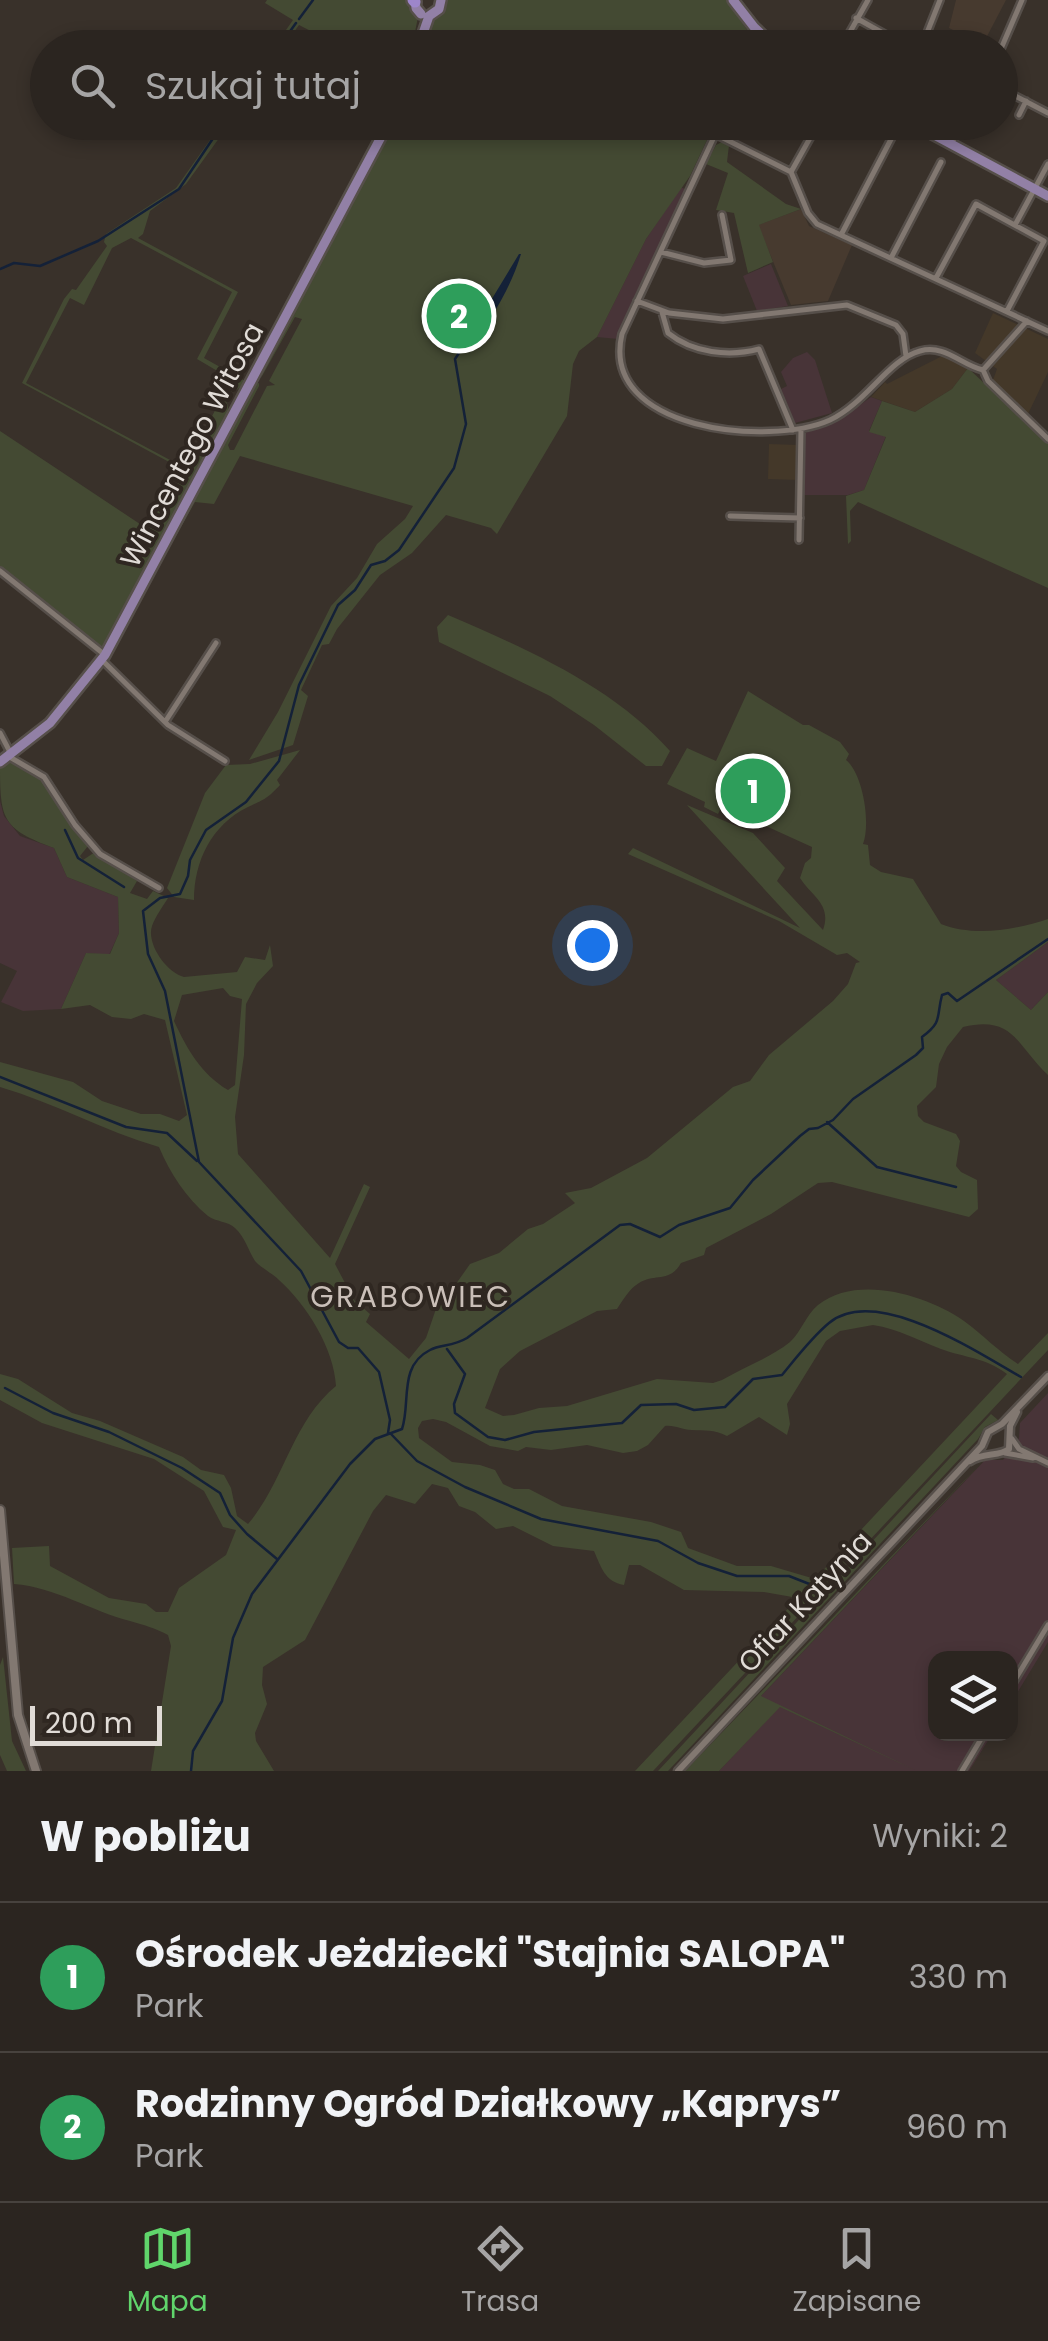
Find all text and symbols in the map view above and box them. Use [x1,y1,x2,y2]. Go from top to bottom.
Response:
search box [30,30,1018,140]
icon: search [65,58,120,113]
text: Szukaj tutaj [145,59,361,112]
pin: 2 [426,278,492,354]
street label: Wincentego Witosa [111,316,273,574]
pin: 1 [720,754,786,828]
your location [567,920,618,971]
district label: GRABOWIEC [310,1275,512,1318]
street label: Ofiar Katynia [729,1523,881,1681]
map controls [928,1651,1018,1741]
button: layers [928,1651,1018,1741]
scale bar [30,1701,162,1746]
text: 200 m [45,1704,133,1743]
text: W pobliżu [40,1807,251,1866]
text: Wyniki: 2 [872,1813,1008,1858]
text: Ośrodek Jeżdziecki "Stajnia SALOPA" [135,1927,845,1980]
text: 1 [66,1954,79,1999]
text: 330 m [909,1954,1008,1999]
text: Park [135,1983,204,2028]
text: Rodzinny Ogród Działkowy „Kaprys” [135,2077,841,2130]
text: 2 [63,2104,82,2149]
text: 960 m [906,2104,1008,2149]
text: Park [135,2133,204,2178]
tab: Mapa [127,2221,208,2323]
tab: Trasa [461,2221,539,2323]
tab: Zapisane [793,2221,921,2323]

